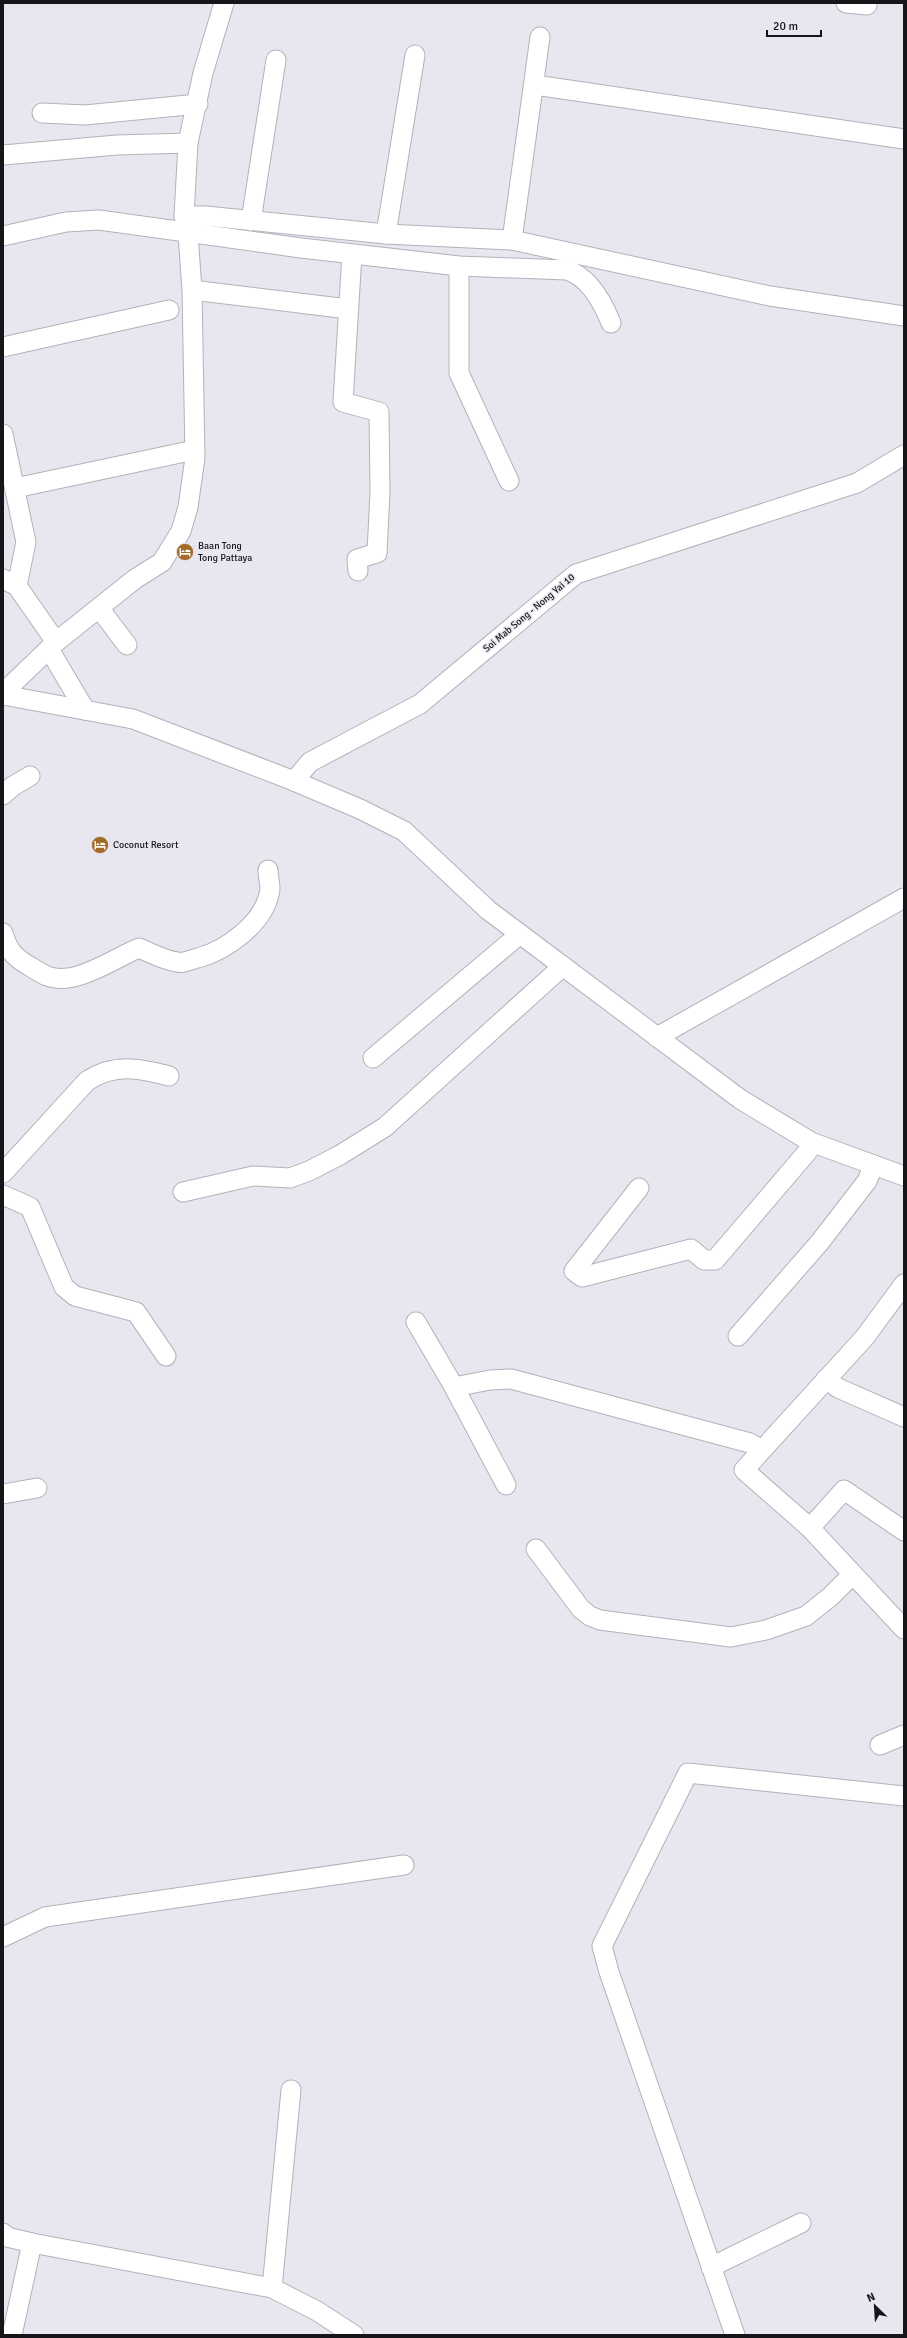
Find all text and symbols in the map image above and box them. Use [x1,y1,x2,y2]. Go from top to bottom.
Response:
scale bar [767,12,821,38]
text: 20 m [773,19,798,34]
place label: Baan Tong Tong Pattaya [198,540,252,564]
hotel icon: Baan Tong Tong Pattaya [175,542,195,562]
street label: Soi Mab Song - Nong Yai 10 [481,571,577,655]
hotel icon: Coconut Resort [90,835,110,855]
place label: Coconut Resort [113,839,179,851]
north arrow [855,2286,895,2326]
text: N [865,2290,877,2305]

